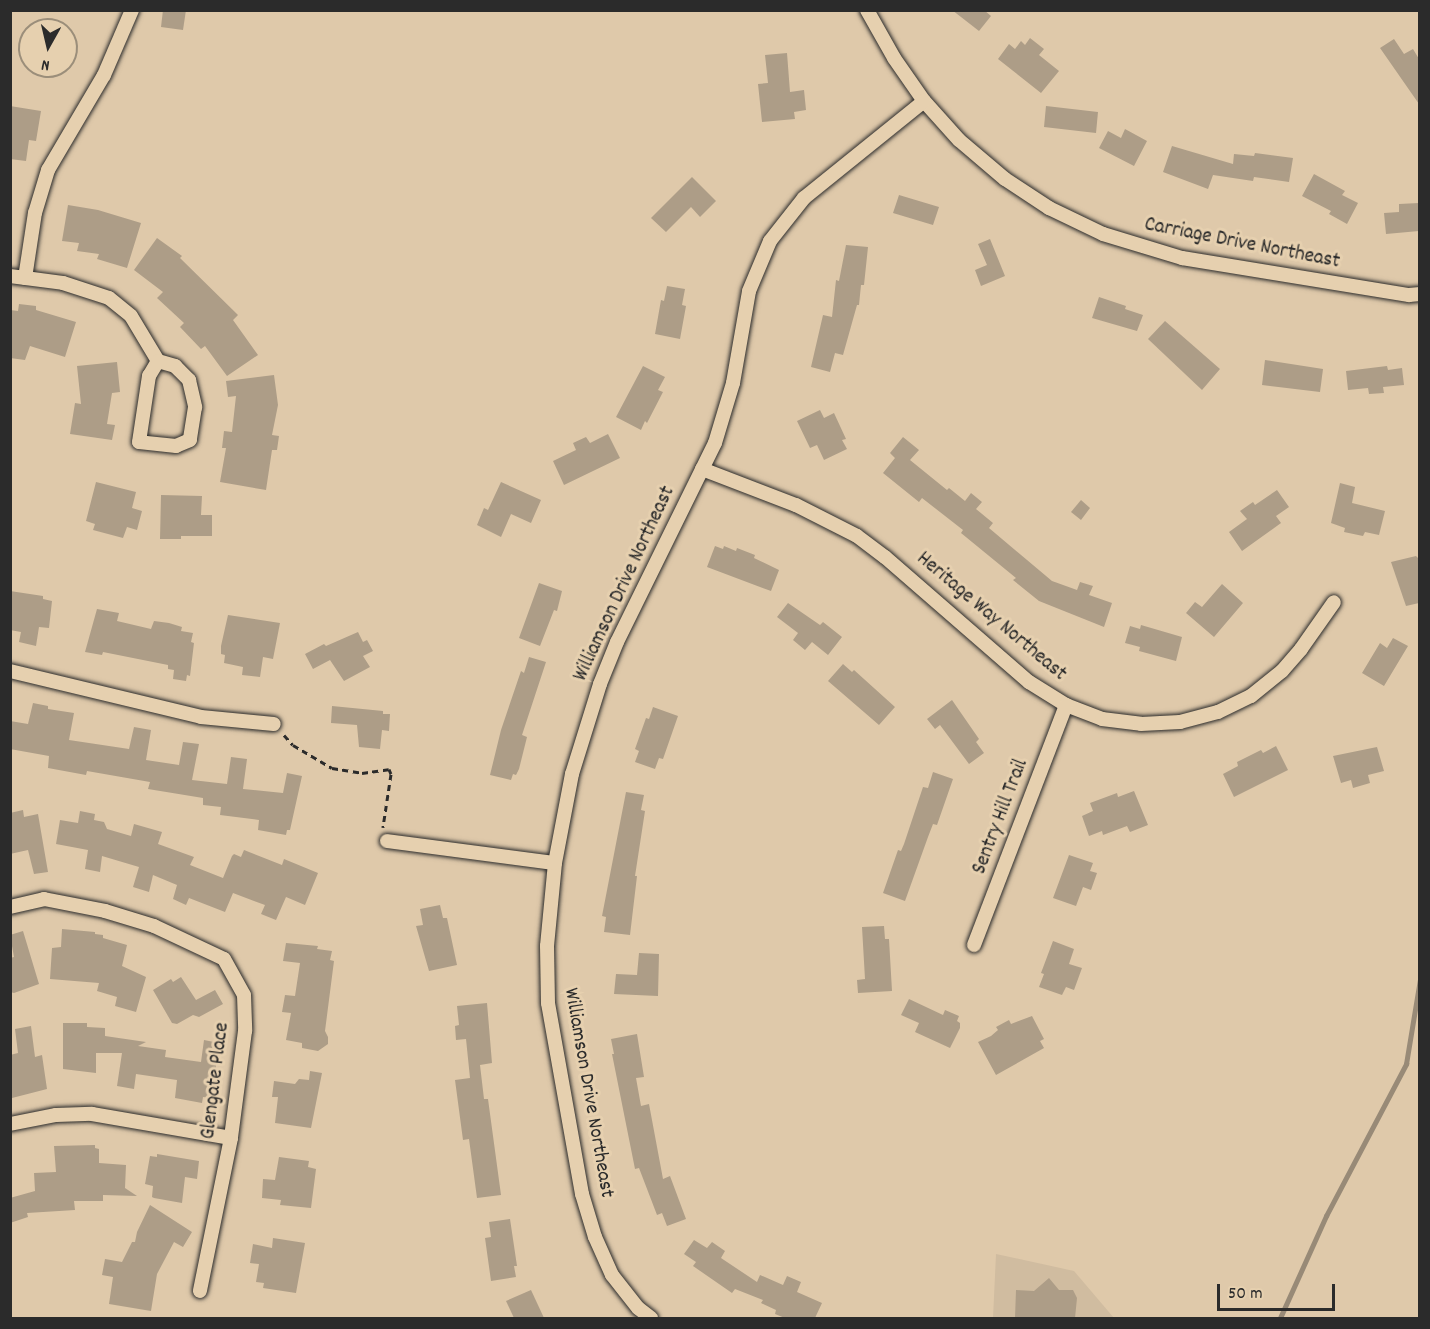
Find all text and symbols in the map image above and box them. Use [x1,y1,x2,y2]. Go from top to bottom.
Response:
north arrow [18,18,78,78]
text: N [40,52,51,76]
street label: Carriage Drive Northeast [1142,213,1342,275]
street label: Williamson Drive Northeast [569,482,681,686]
street label: Heritage Way Northeast [911,547,1071,687]
street label: Sentry Hill Trail [967,756,1035,878]
street label: Williamson Drive Northeast [557,986,619,1200]
street label: Glengate Place [196,1021,236,1141]
scale bar [1220,1272,1338,1310]
text: 50 m [1228,1282,1263,1307]

